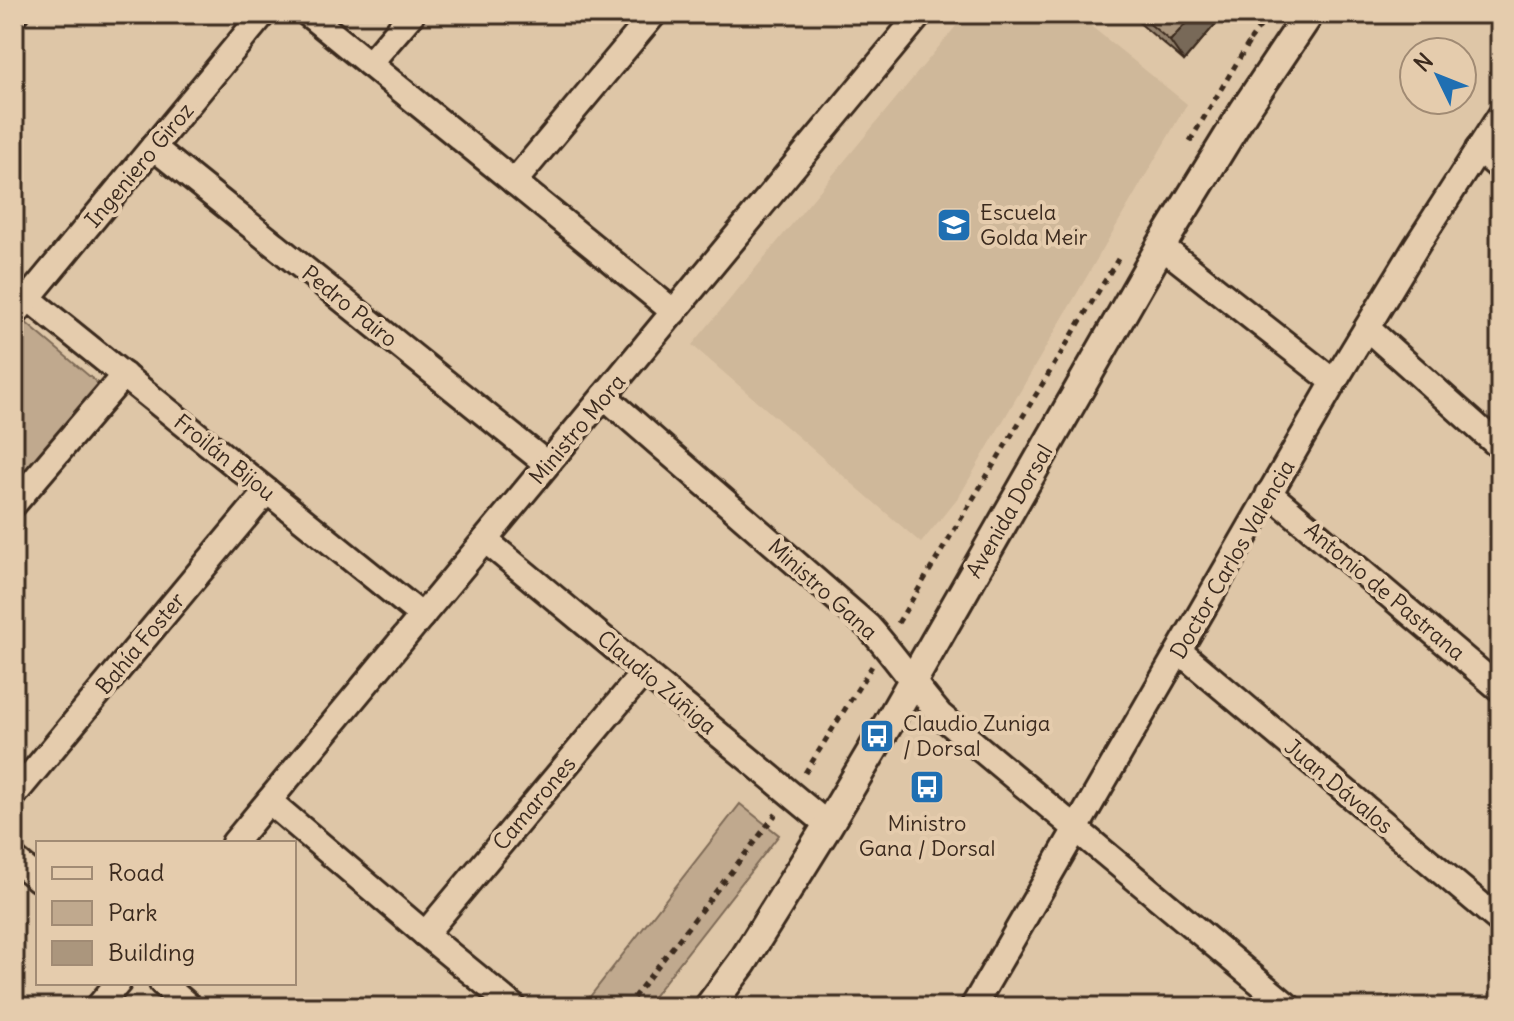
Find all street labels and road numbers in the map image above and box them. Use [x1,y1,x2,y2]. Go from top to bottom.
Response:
street label: Ingeniero Giroz [79,97,199,233]
street label: Pedro Pairo [297,259,403,353]
street label: Ministro Mora [523,368,631,490]
street label: Froilán Bijou [169,408,282,507]
street label: Avenida Dorsal [960,439,1058,583]
street label: Doctor Carlos Valencia [1164,455,1300,663]
street label: Antonio de Pastrana [1299,516,1471,666]
street label: Ministro Gana [762,532,884,646]
street label: Bahía Foster [89,586,191,700]
street label: Claudio Zúñiga [592,624,722,740]
street label: Juan Dávalos [1279,733,1399,839]
street label: Camarones [486,750,582,856]

